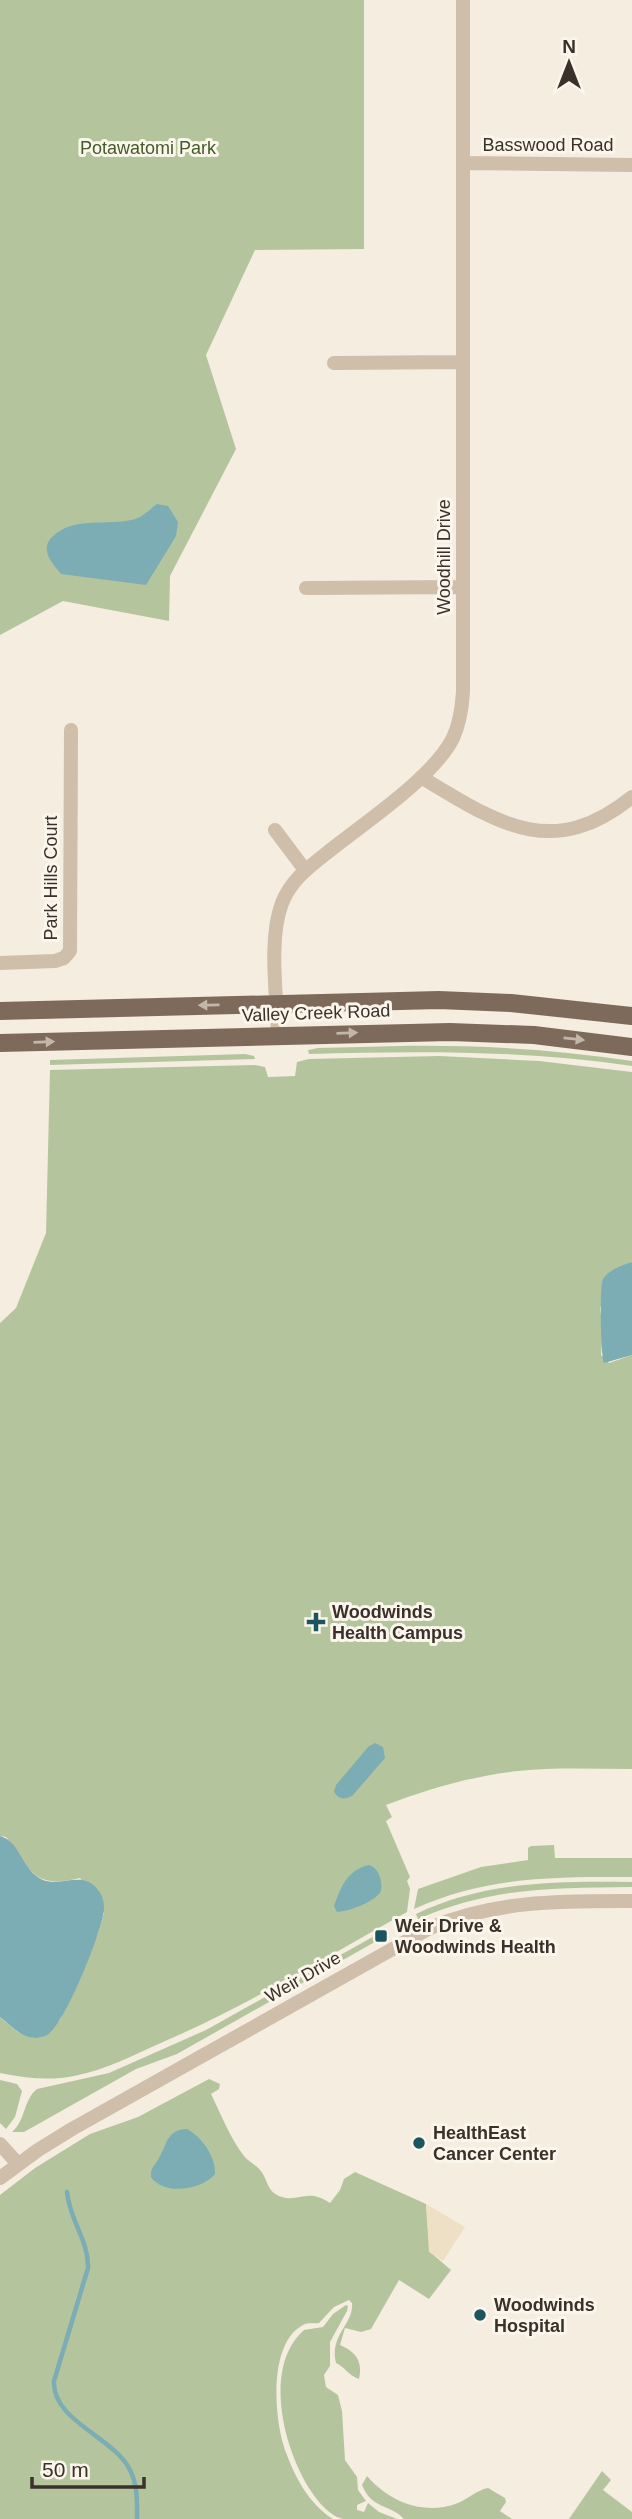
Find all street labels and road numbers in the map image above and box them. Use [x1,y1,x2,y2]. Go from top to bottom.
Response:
street label: Basswood Road [482,135,614,155]
street label: Woodhill Drive [434,499,454,615]
street label: Park Hills Court [41,815,61,941]
street label: Valley Creek Road [241,1000,391,1026]
street label: Weir Drive [262,1947,344,2007]

